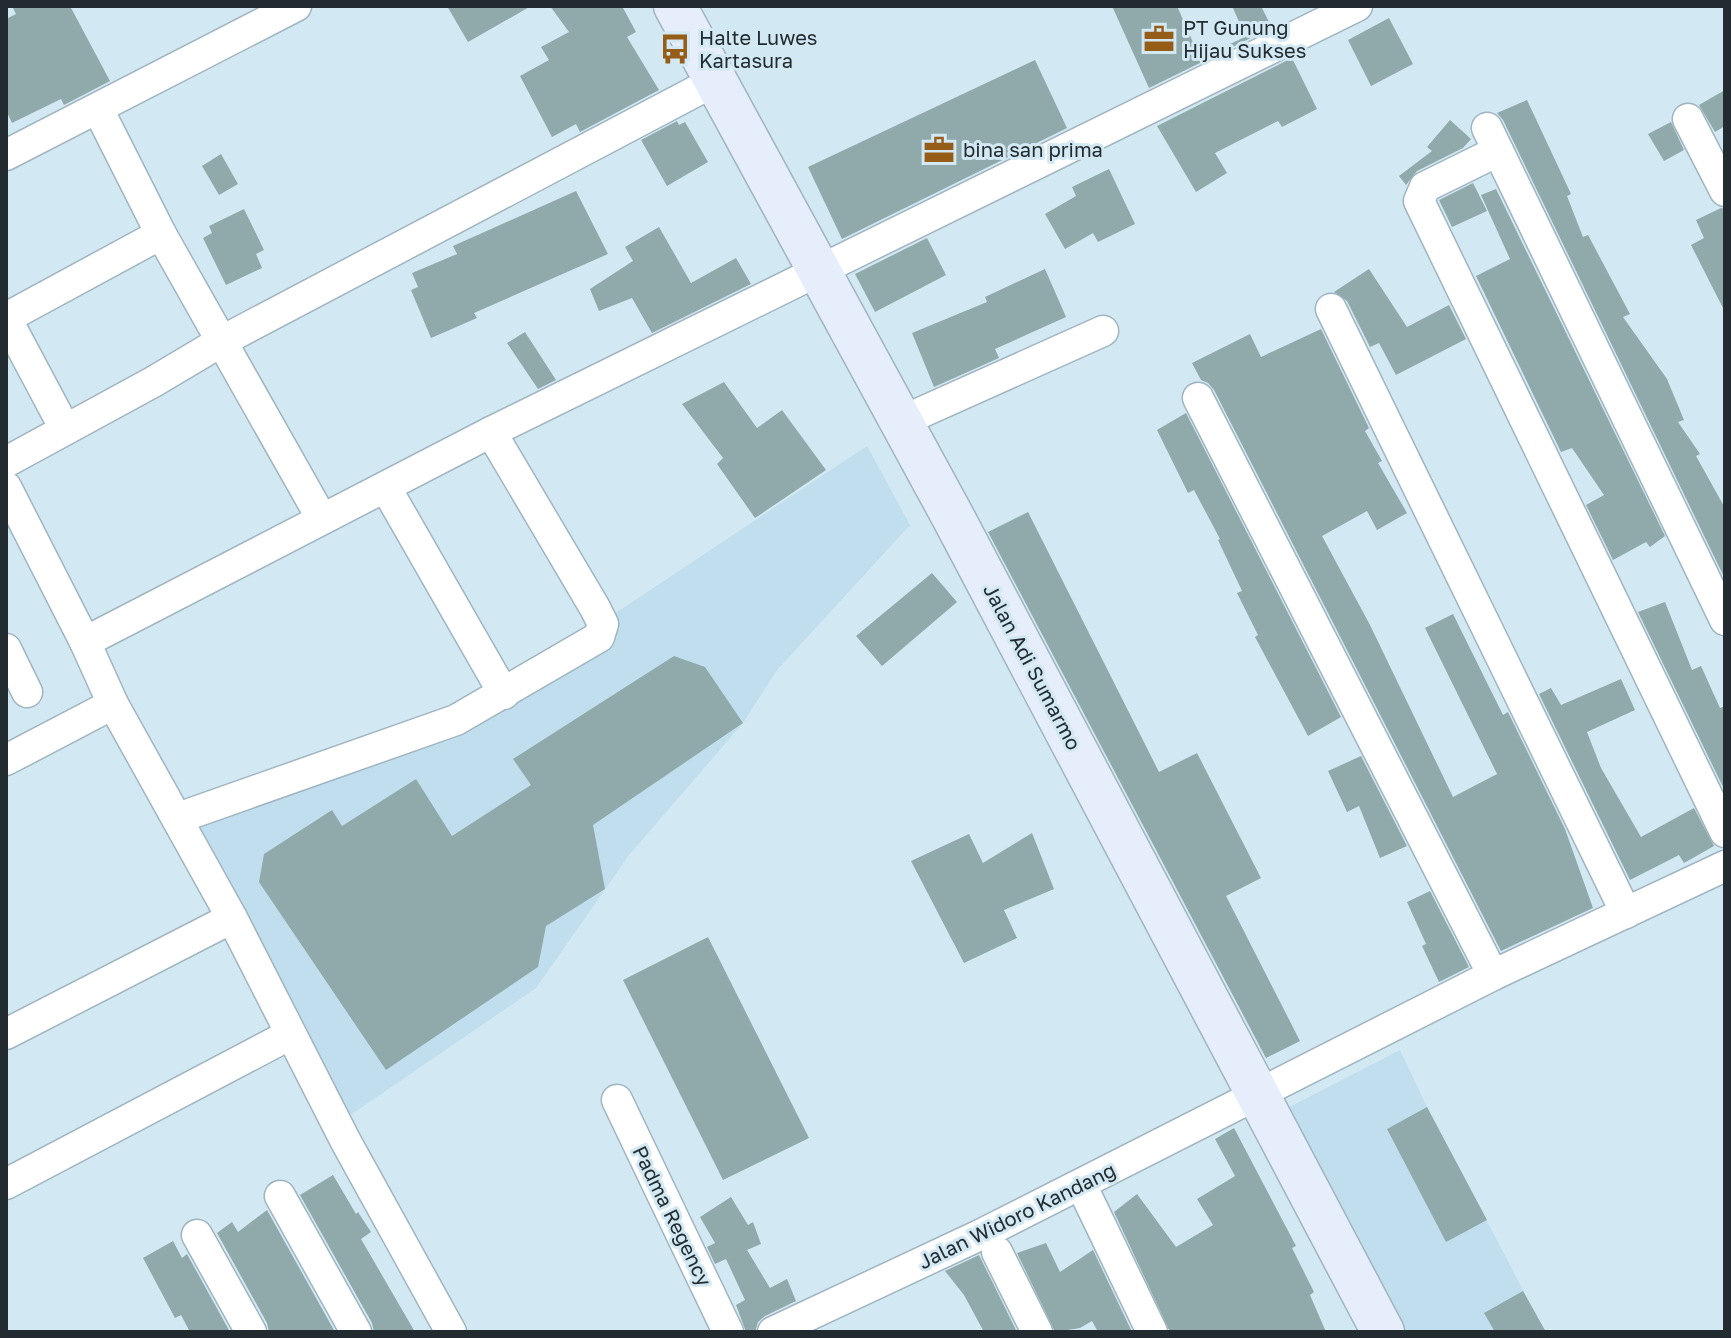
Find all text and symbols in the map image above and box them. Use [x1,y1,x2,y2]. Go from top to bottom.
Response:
place label: PT Gunung Hijau Sukses [1183,15,1306,62]
office icon: PT Gunung Hijau Sukses [1142,22,1176,56]
place label: Halte Luwes Kartasura [699,25,817,72]
bus stop icon: Halte Luwes Kartasura [658,32,692,66]
office icon: bina san prima [922,133,956,167]
place label: bina san prima [963,137,1103,161]
street label: Jalan Adi Sumarmo [979,579,1087,754]
street label: Padma Regency [628,1141,717,1290]
street label: Jalan Widoro Kandang [914,1157,1119,1273]

